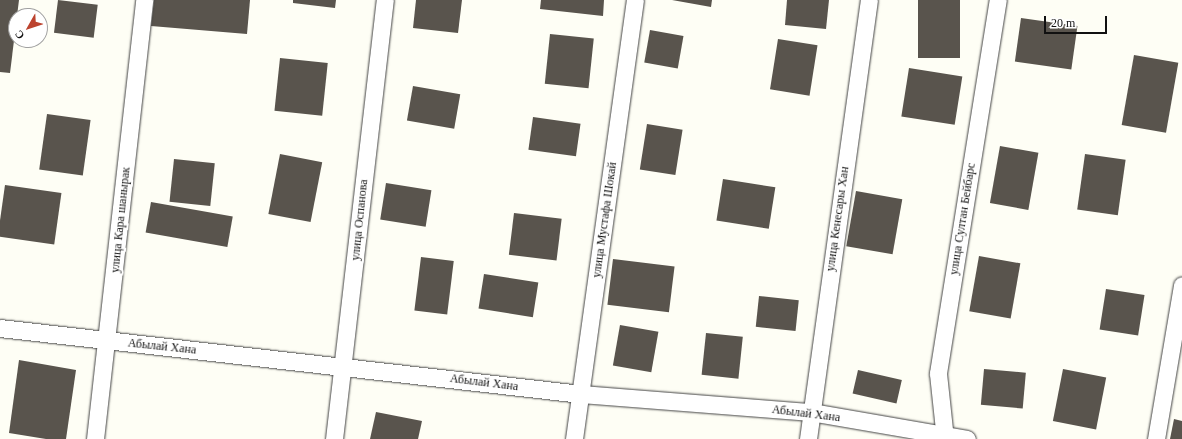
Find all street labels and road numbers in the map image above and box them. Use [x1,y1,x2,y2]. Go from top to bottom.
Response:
street label: улица Мустафа Шокай [590,161,620,279]
street label: улица Султан Бейбарс [947,162,979,276]
street label: улица Кара шанырак [108,166,134,274]
street label: улица Кенесары Хан [824,166,852,272]
street label: улица Оспанова [349,179,371,261]
street label: Абылай Хана [127,336,197,358]
street label: Абылай Хана [449,372,519,394]
street label: Абылай Хана [771,403,841,425]

